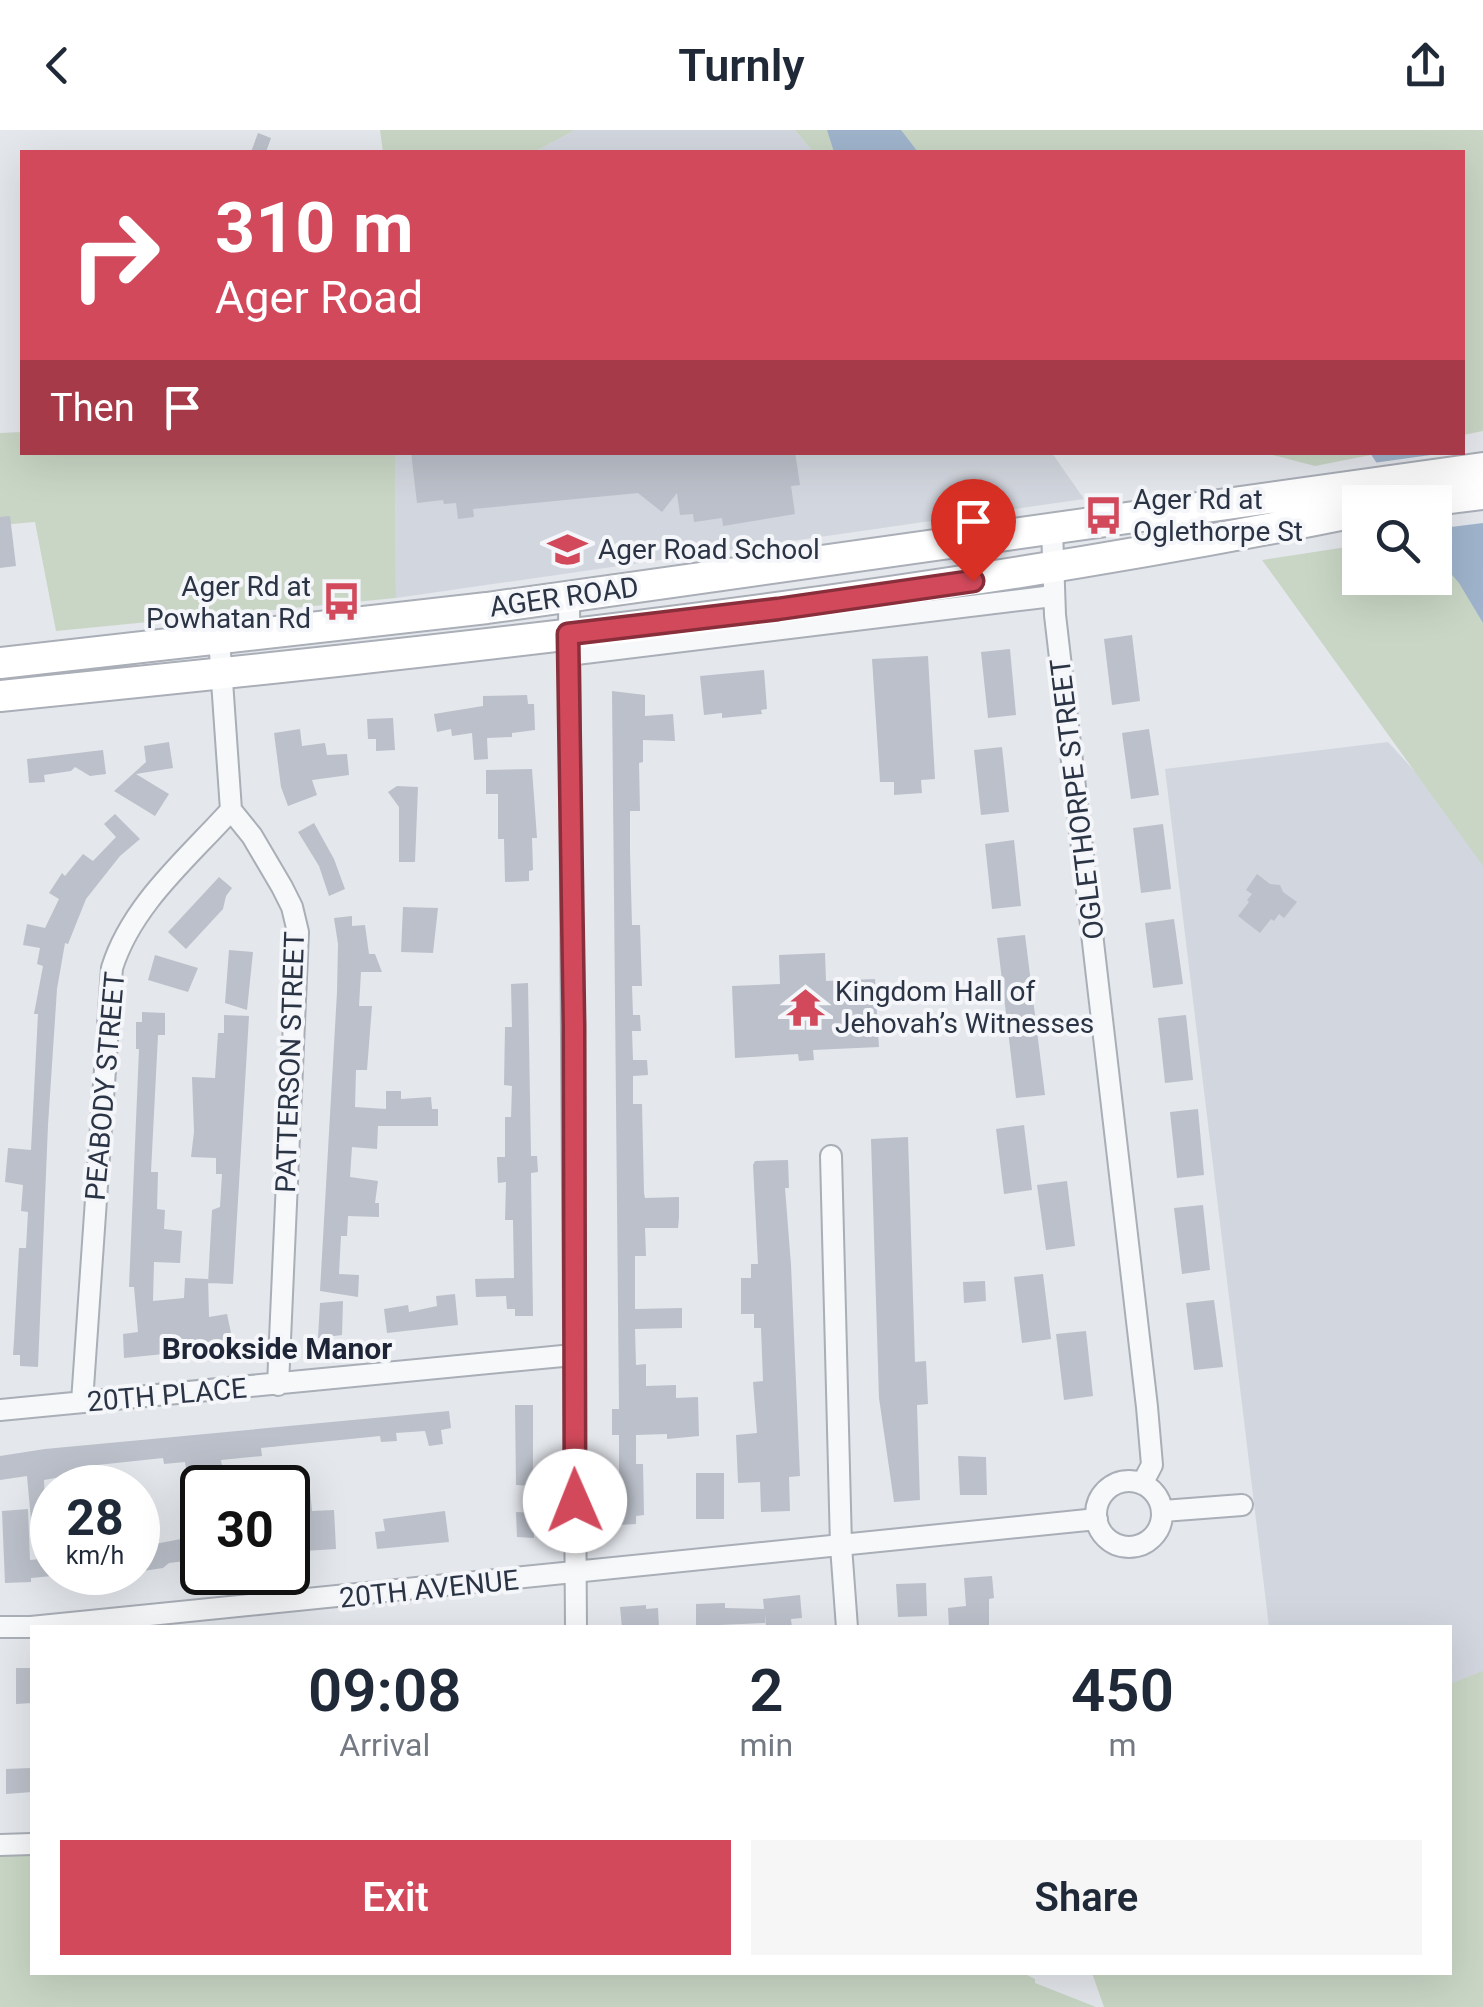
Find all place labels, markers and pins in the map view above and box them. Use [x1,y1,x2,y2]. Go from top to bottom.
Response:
pin [931,479,1016,582]
place label: Ager Rd at Oglethorpe St [1133,483,1303,548]
bus stop icon: Ager Rd at Oglethorpe St [1082,494,1124,536]
school or university icon: Ager Road School [547,528,589,570]
place label: Ager Road School [598,533,820,566]
place label: Ager Rd at Powhatan Rd [146,570,311,635]
bus stop icon: Ager Rd at Powhatan Rd [320,581,362,623]
place label: Kingdom Hall of Jehovah’s Witnesses [835,975,1094,1040]
temple icon: Kingdom Hall of Jehovah’s Witnesses [784,986,826,1028]

